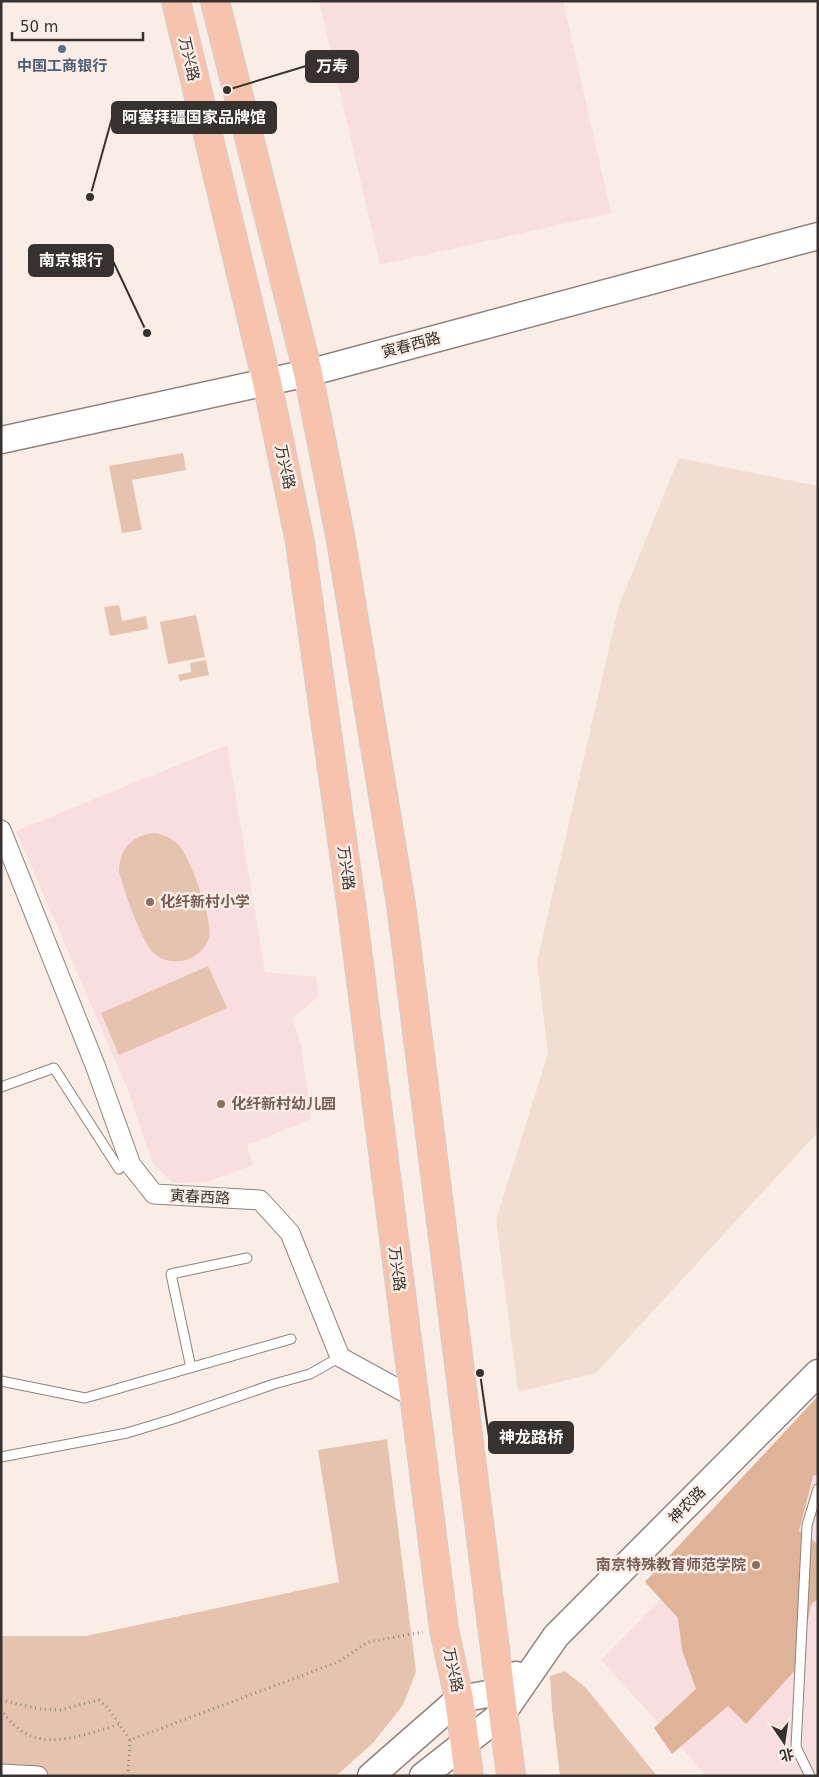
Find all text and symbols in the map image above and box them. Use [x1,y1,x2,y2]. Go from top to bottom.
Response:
scale bar [12,10,144,42]
text: 50 m [20,18,58,36]
street label: 万兴路 [175,35,203,83]
marker: 中国工商银行 [56,43,68,55]
callout: 万寿 [306,51,358,82]
place label: 中国工商银行 [17,57,107,75]
text: 万寿 [316,57,348,76]
callout: 阿塞拜疆国家品牌馆 [112,102,276,133]
text: 阿塞拜疆国家品牌馆 [122,108,266,127]
callout: 南京银行 [29,245,113,276]
text: 南京银行 [39,251,103,270]
street label: 寅春西路 [380,329,442,361]
street label: 万兴路 [272,443,298,491]
street label: 万兴路 [334,844,358,892]
place label: 化纤新村小学 [160,893,250,911]
marker: 化纤新村小学 [144,896,156,908]
place label: 化纤新村幼儿园 [231,1095,336,1113]
marker: 化纤新村幼儿园 [215,1098,227,1110]
street label: 寅春西路 [170,1186,230,1208]
street label: 万兴路 [385,1246,409,1292]
callout: 神龙路桥 [489,1422,573,1453]
text: 神龙路桥 [499,1428,564,1447]
street label: 神农路 [665,1483,709,1527]
place label: 南京特殊教育师范学院 [596,1556,746,1574]
marker: 南京特殊教育师范学院 [750,1559,762,1571]
street label: 万兴路 [440,1646,466,1694]
north arrow [759,1717,809,1767]
text: 北 [778,1745,796,1764]

